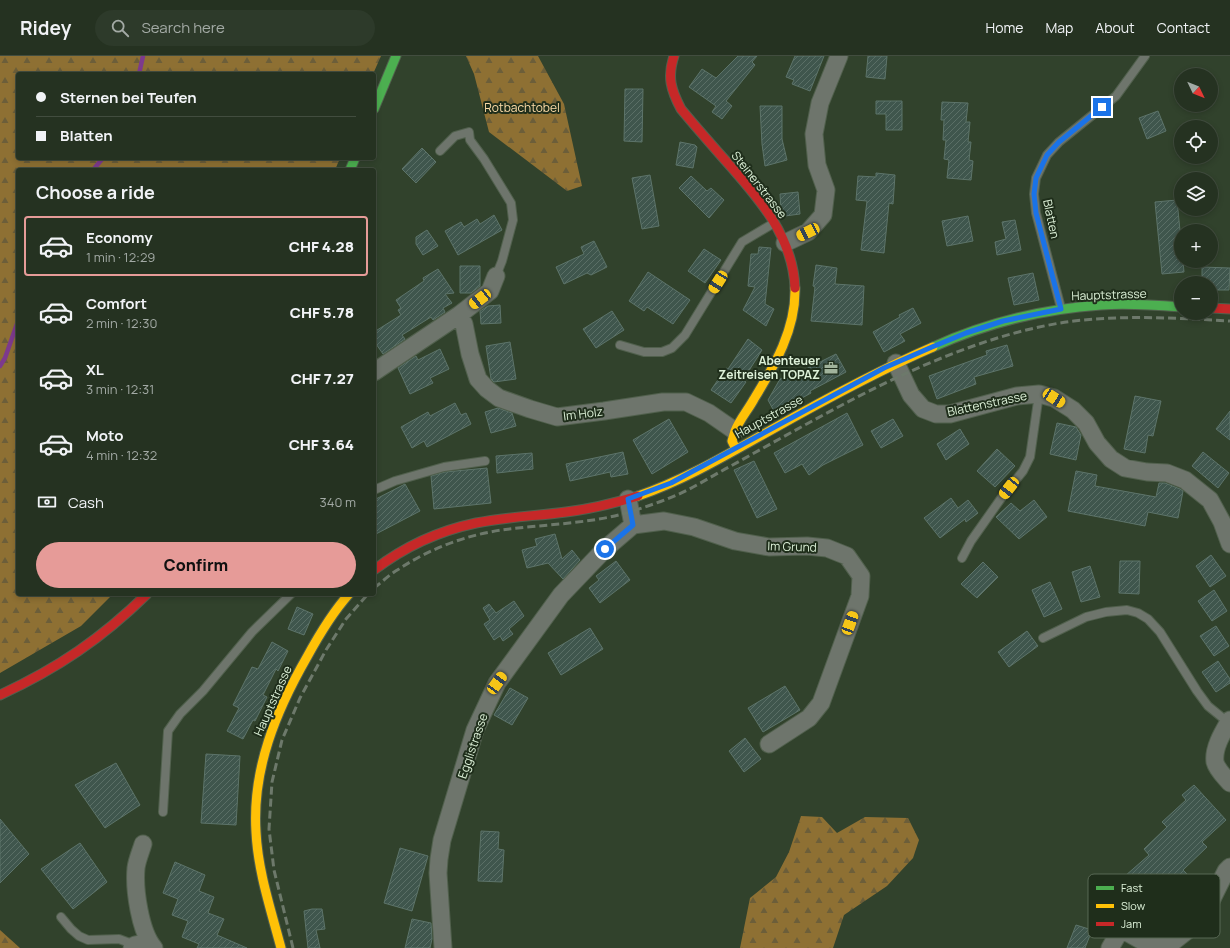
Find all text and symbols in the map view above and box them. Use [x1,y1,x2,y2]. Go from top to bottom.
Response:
search box [95,10,375,46]
text: Ridey [20,15,71,41]
icon: search [109,17,131,39]
text: Search here [141,17,225,38]
text: Home [986,18,1023,37]
text: Map [1045,18,1073,37]
text: About [1095,18,1135,37]
text: Contact [1157,18,1210,37]
north arrow [1174,68,1218,112]
map controls [1174,68,1218,320]
text: Sternen bei Teufen [60,87,197,108]
route end [1093,98,1111,116]
park label: Rotbachtobel [484,99,560,116]
button: locate [1174,120,1218,164]
text: Blatten [60,125,113,146]
street label: Steinerstrasse [728,147,791,222]
button: layers [1174,172,1218,216]
text: Choose a ride [36,180,155,204]
street label: Blatten [1039,198,1064,240]
car [795,221,821,243]
button: + [1174,224,1218,268]
text: Economy [86,227,153,248]
icon: car [38,228,74,264]
text: CHF 4.28 [289,236,354,257]
text: 1 min · 12:29 [86,248,155,266]
car [707,269,729,295]
button: − [1174,276,1218,320]
street label: Hauptstrasse [1071,285,1147,304]
car [467,287,493,311]
text: Comfort [86,293,147,314]
icon: car [38,294,74,330]
text: CHF 5.78 [290,302,354,323]
text: 2 min · 12:30 [86,314,157,332]
place label: Abenteuer Zeitreisen TOPAZ [718,352,820,383]
text: XL [86,359,104,380]
icon: car [38,360,74,396]
office icon: Abenteuer Zeitreisen TOPAZ [823,360,839,376]
text: CHF 7.27 [291,368,354,389]
text: 3 min · 12:31 [86,380,154,398]
car [1041,386,1067,410]
street label: Blattenstrasse [945,387,1028,420]
street label: Hauptstrasse [732,391,806,442]
street label: Im Holz [562,403,604,424]
text: Moto [86,425,123,446]
icon: car [38,426,74,462]
text: CHF 3.64 [289,434,354,455]
text: 4 min · 12:32 [86,446,157,464]
car [997,475,1021,501]
icon: cash [36,491,58,513]
text: Cash [68,492,104,513]
text: 340 m [320,493,356,511]
street label: Im Grund [767,537,817,556]
route start [596,540,614,558]
button: Confirm [36,542,356,588]
car [840,610,860,636]
street label: Hauptstrasse [249,663,296,739]
car [485,670,509,696]
street label: Egglistrasse [453,711,492,781]
legend [1088,874,1220,938]
text: Fast [1121,880,1143,895]
text: Slow [1121,898,1146,913]
text: Jam [1121,916,1142,931]

